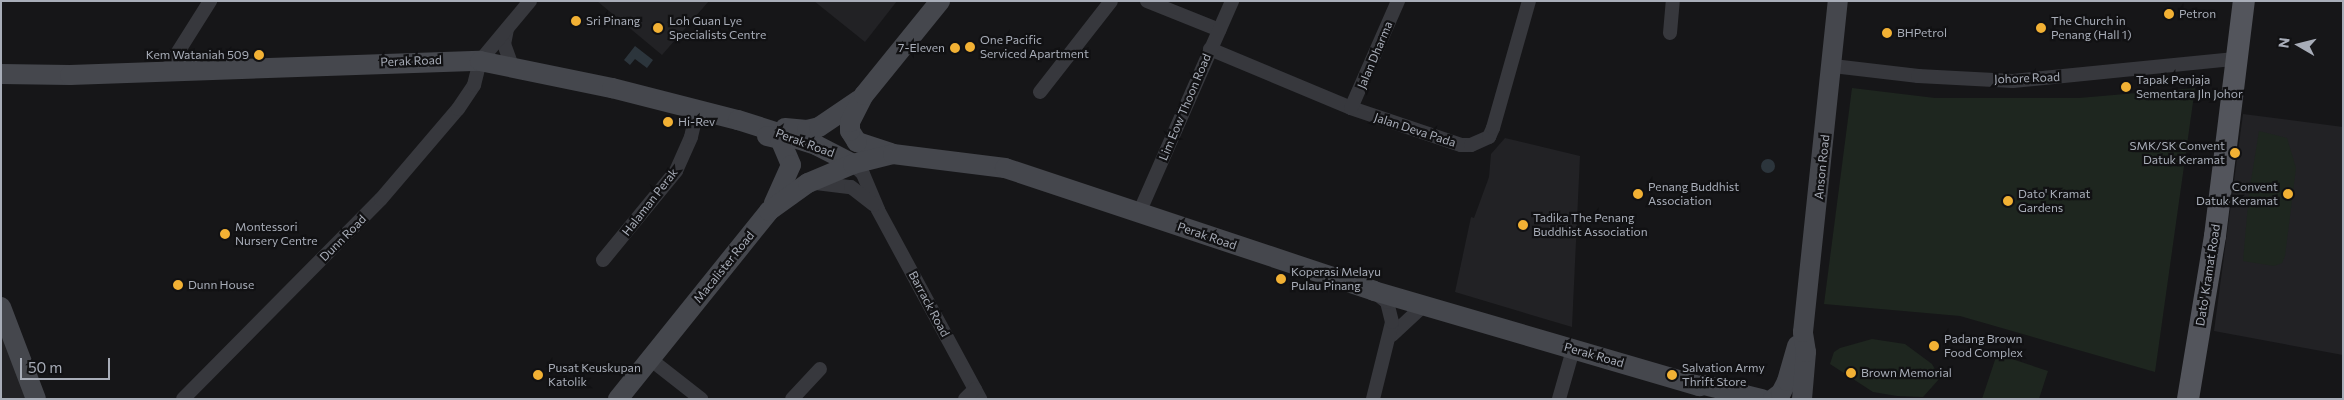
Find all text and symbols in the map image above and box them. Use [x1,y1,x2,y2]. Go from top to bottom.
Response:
place label: Petron [2179,7,2216,21]
marker: Petron [2163,8,2175,20]
place label: Sri Pinang [586,14,640,28]
place label: Loh Guan Lye Specialists Centre [669,14,766,42]
place label: The Church in Penang (Hall 1) [2051,14,2132,42]
marker: Sri Pinang [570,15,582,27]
street label: Jalan Dharma [1354,19,1396,91]
north arrow [2274,20,2324,70]
marker: Loh Guan Lye Specialists Centre [651,21,665,35]
marker: The Church in Penang (Hall 1) [2035,22,2047,34]
place label: BHPetrol [1897,26,1947,40]
marker: BHPetrol [1881,27,1893,39]
place label: One Pacific Serviced Apartment [980,33,1089,61]
text: N [2275,36,2293,49]
place label: 7-Eleven [898,41,945,55]
marker: One Pacific Serviced Apartment [964,41,976,53]
marker: 7-Eleven [949,42,961,54]
place label: Kem Wataniah 509 [146,48,249,62]
marker: Kem Wataniah 509 [253,49,265,61]
street label: Lim Eow Thoon Road [1156,51,1214,163]
street label: Perak Road [380,53,442,69]
street label: Johore Road [1994,70,2060,86]
place label: Tapak Penjaja Sementara Jln Johor [2136,73,2243,101]
marker: Tapak Penjaja Sementara Jln Johor [2120,81,2132,93]
street label: Jalan Deva Pada [1372,110,1458,150]
place label: Hi-Rev [678,115,715,129]
marker: Hi-Rev [662,116,674,128]
street label: Perak Road [774,126,836,160]
street label: Anson Road [1811,134,1833,200]
place label: SMK/SK Convent Datuk Keramat [2129,139,2225,167]
marker: SMK/SK Convent Datuk Keramat [2229,147,2241,159]
street label: Halaman Perak [619,165,681,239]
place label: Penang Buddhist Association [1648,180,1739,208]
place label: Convent Datuk Keramat [2196,180,2278,208]
place label: Dato' Kramat Gardens [2018,187,2091,215]
marker: Penang Buddhist Association [1632,188,1644,200]
marker: Convent Datuk Keramat [2282,188,2294,200]
marker: Dato' Kramat Gardens [2002,195,2014,207]
place label: Tadika The Penang Buddhist Association [1533,211,1648,239]
street label: Dunn Road [317,212,369,264]
street label: Perak Road [1176,219,1238,253]
marker: Tadika The Penang Buddhist Association [1517,219,1529,231]
place label: Montessori Nursery Centre [235,220,318,248]
street label: Dato' Kramat Road [2193,223,2223,327]
marker: Montessori Nursery Centre [219,228,231,240]
street label: Macalister Road [691,228,757,306]
place label: Koperasi Melayu Pulau Pinang [1291,265,1381,293]
street label: Barrack Road [906,269,952,339]
marker: Koperasi Melayu Pulau Pinang [1275,273,1287,285]
place label: Dunn House [188,278,254,292]
marker: Dunn House [172,279,184,291]
place label: Padang Brown Food Complex [1944,332,2023,360]
street label: Perak Road [1562,340,1626,370]
marker: Padang Brown Food Complex [1928,340,1940,352]
scale bar [22,348,112,380]
text: 50 m [28,358,62,376]
place label: Pusat Keuskupan Katolik [548,361,641,389]
place label: Salvation Army Thrift Store [1682,361,1765,389]
place label: Brown Memorial [1861,366,1952,380]
marker: Brown Memorial [1845,367,1857,379]
marker: Pusat Keuskupan Katolik [532,369,544,381]
marker: Salvation Army Thrift Store [1666,369,1678,381]

